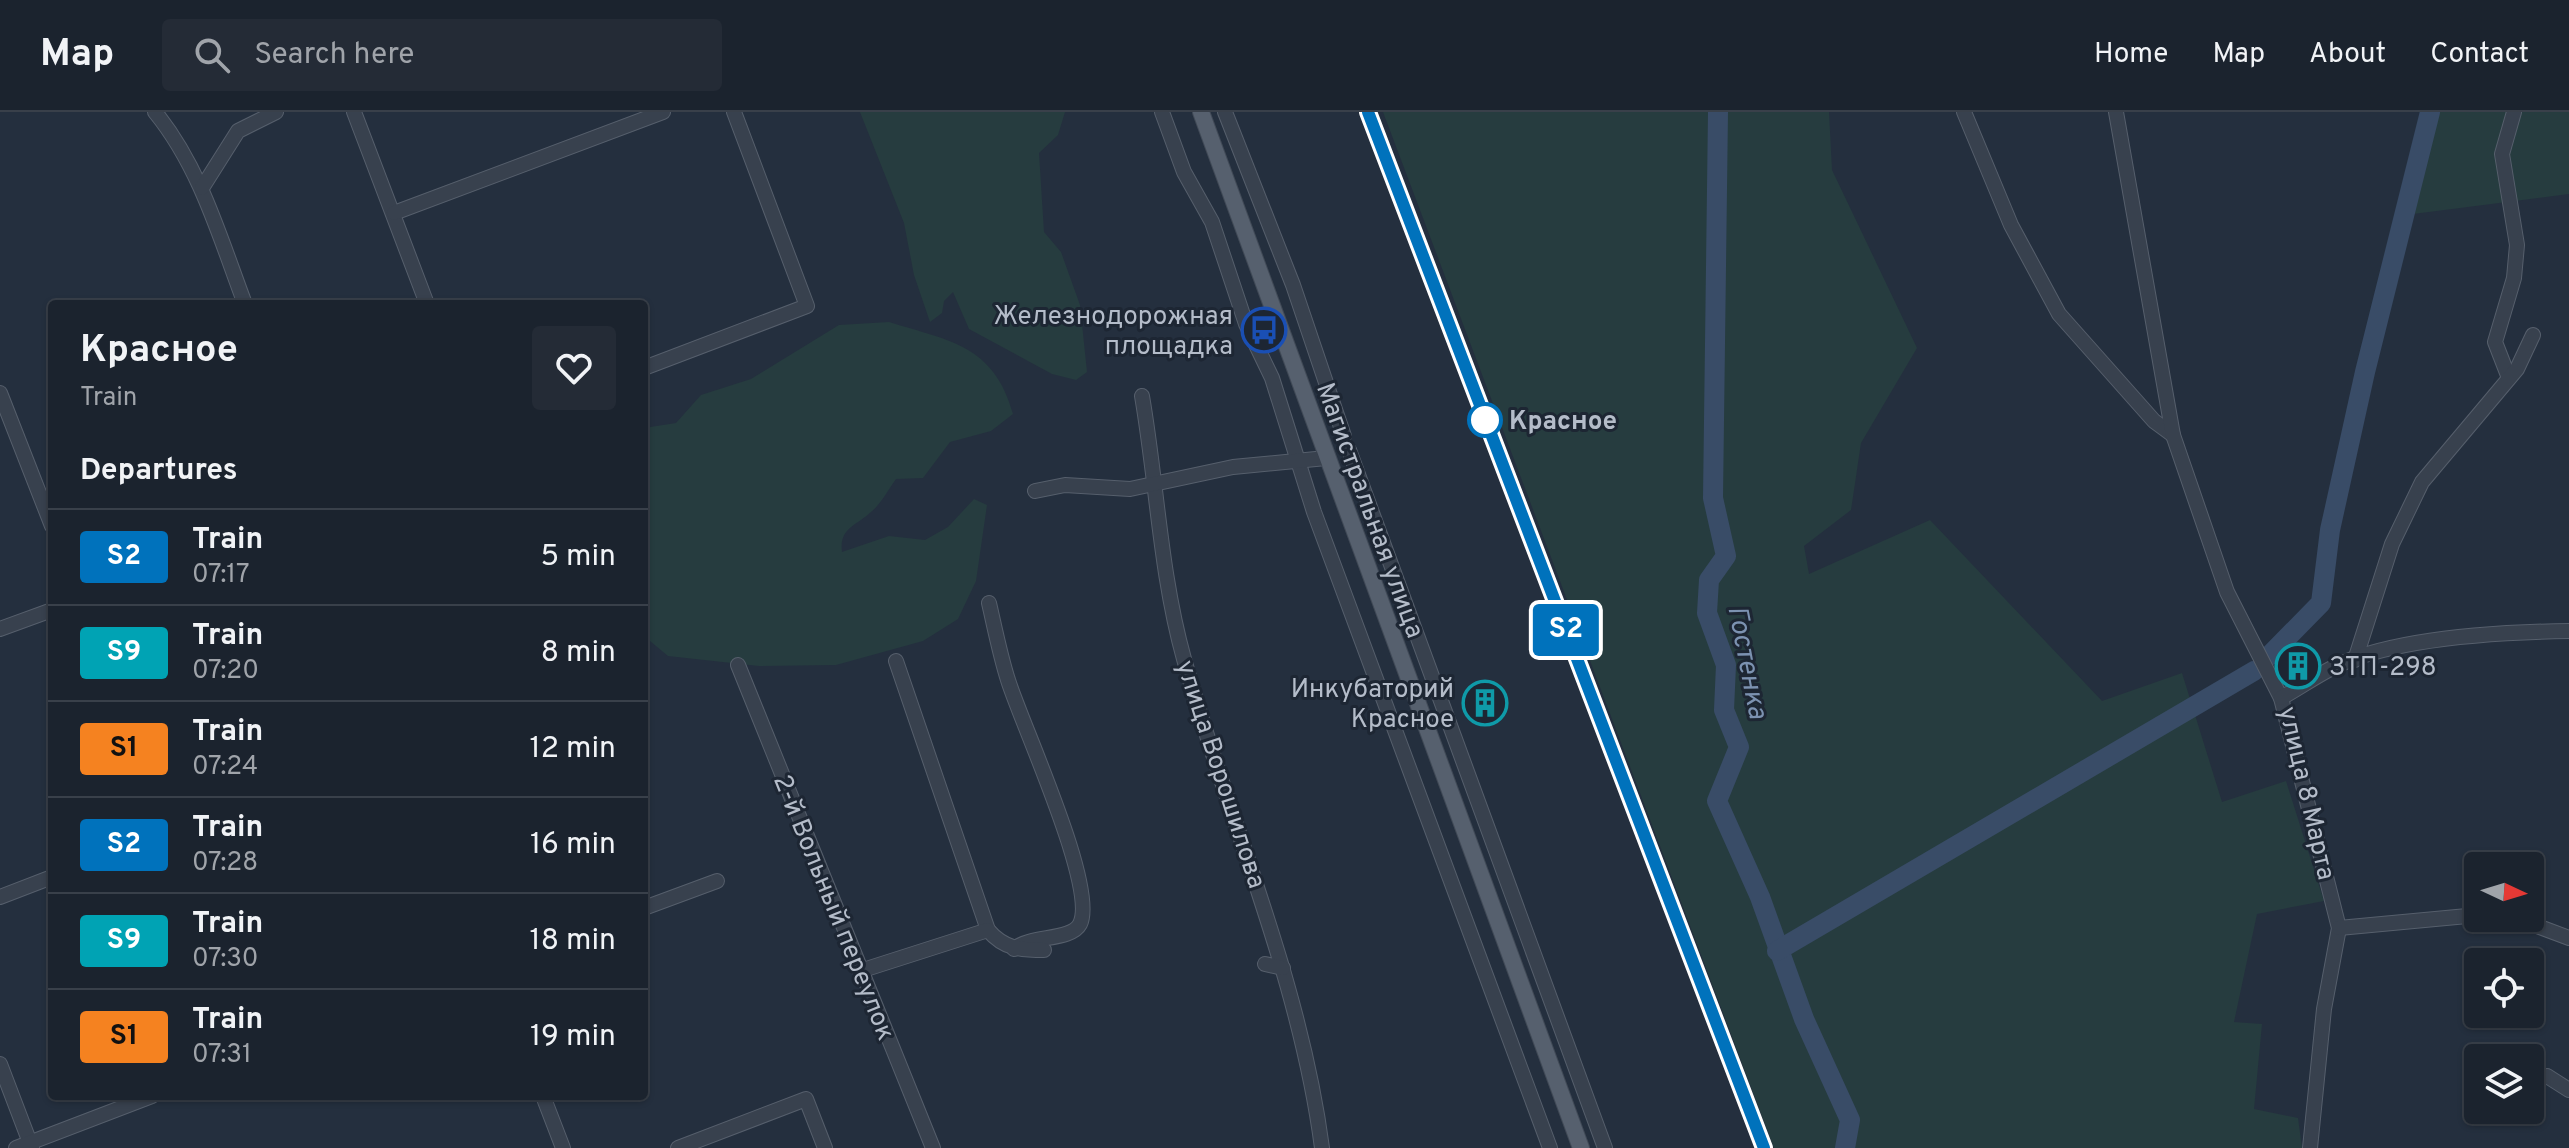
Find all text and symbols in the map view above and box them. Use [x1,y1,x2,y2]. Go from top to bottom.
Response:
search box [162,19,722,91]
text: Map [40,31,114,80]
icon: search [190,33,234,77]
text: Search here [254,37,414,74]
text: Home [2094,37,2168,73]
text: Map [2212,37,2265,73]
text: About [2309,37,2386,73]
text: Contact [2430,37,2529,73]
place label: Железнодорожная площадка [994,301,1233,364]
bus stop icon: Железнодорожная площадка [1240,306,1288,354]
button: heart [532,326,616,410]
text: Красное [80,327,238,376]
street label: Магистральная улица [1307,379,1430,643]
text: Train [80,382,137,415]
marker: Красное [1468,403,1502,437]
place label: Красное [1509,406,1617,439]
text: Departures [80,453,238,490]
text: Train [192,522,263,559]
text: S2 [107,539,141,575]
text: 5 min [540,539,616,576]
text: 07:17 [192,559,249,592]
water label: Гостенка [1717,603,1775,723]
line badge: S2 [1530,604,1602,656]
text: S2 [1549,612,1583,648]
text: Train [192,618,263,655]
text: S9 [107,635,141,671]
text: 8 min [541,635,616,672]
building icon: ЗТП-298 [2274,642,2322,690]
place label: ЗТП-298 [2329,652,2437,685]
text: 07:20 [192,655,259,688]
street label: улица Ворошилова [1167,656,1272,893]
place label: Инкубаторий Красное [1291,674,1454,737]
building icon: Инкубаторий Красное [1461,679,1509,727]
street label: улица 8 Марта [2270,703,2342,884]
text: Train [192,714,263,751]
text: S1 [110,731,138,767]
text: 12 min [529,731,616,768]
text: 07:24 [192,751,258,784]
street label: 2-й Вольный переулок [764,770,901,1046]
text: Train [192,810,263,847]
text: S2 [107,827,141,863]
text: 16 min [530,827,616,864]
text: 07:28 [192,847,258,880]
north arrow [2464,852,2544,932]
map controls [2464,852,2544,1124]
text: Train [192,906,263,943]
text: S9 [107,923,141,959]
text: 18 min [530,923,616,960]
text: 07:30 [192,943,258,976]
button: locate [2464,948,2544,1028]
text: Train [192,1002,263,1039]
text: S1 [110,1019,138,1055]
text: 19 min [530,1019,616,1056]
text: 07:31 [192,1039,252,1072]
button: layers [2464,1044,2544,1124]

